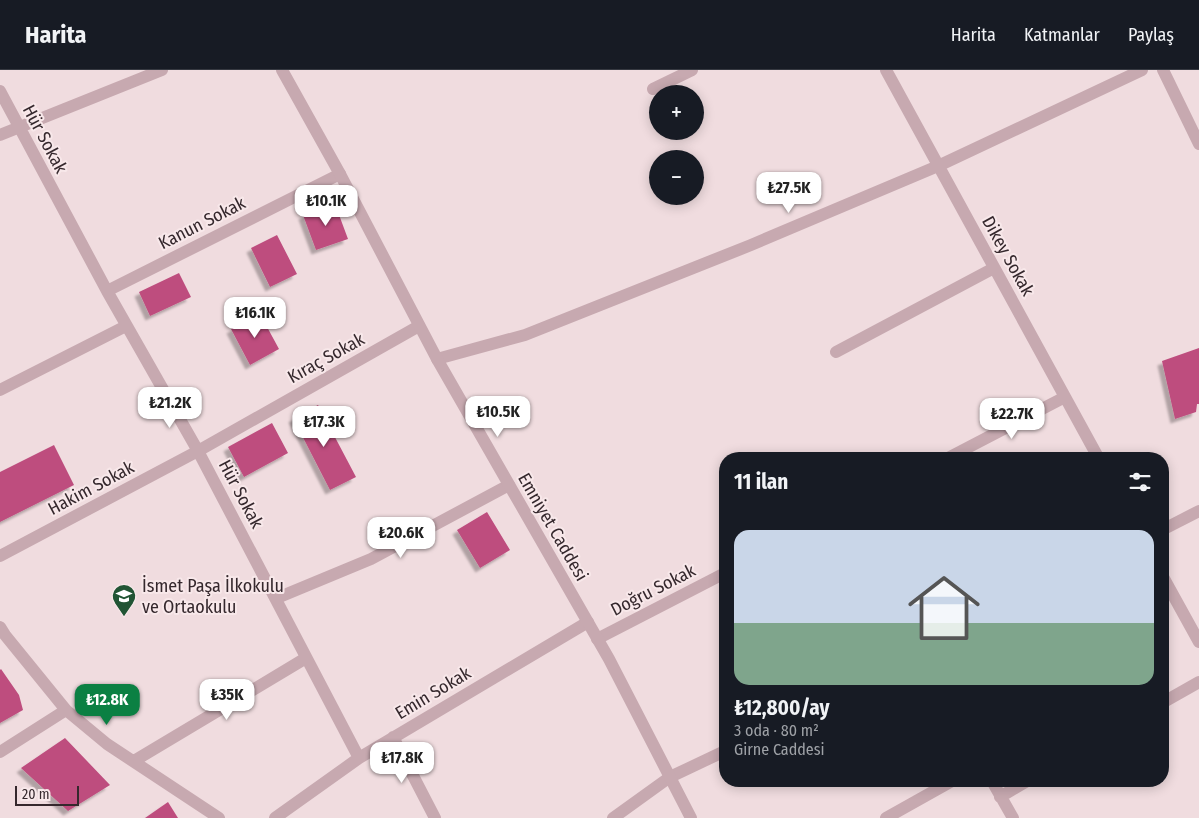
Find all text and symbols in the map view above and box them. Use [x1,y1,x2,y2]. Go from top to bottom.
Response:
text: Harita [25,21,87,49]
text: Harita [951,24,996,46]
text: Katmanlar [1024,24,1100,46]
text: Paylaş [1128,24,1174,46]
map controls [649,85,704,205]
button: + [649,85,704,140]
street label: Hür Sokak [18,101,72,178]
button: − [649,150,704,205]
pin: ₺27.5K [748,172,830,214]
text: ₺27.5K [767,178,811,197]
pin: ₺10.1K [285,184,367,227]
street label: Kanun Sokak [155,191,250,254]
text: ₺10.1K [306,191,346,210]
street label: Dikey Sokak [977,212,1039,300]
pin: ₺16.1K [214,296,296,339]
text: ₺16.1K [235,303,275,322]
street label: Kıraç Sokak [284,328,369,388]
pin: ₺21.2K [129,386,211,429]
text: ₺21.2K [149,393,191,412]
pin: ₺10.5K [457,396,539,438]
pin: ₺22.7K [971,398,1053,440]
text: ₺10.5K [476,402,520,421]
text: ₺22.7K [991,404,1033,423]
pin: ₺17.3K [283,406,365,448]
text: ₺17.3K [303,412,345,431]
street label: Hakim Sokak [44,456,138,520]
street label: Hür Sokak [214,456,268,533]
icon: filters [1126,468,1154,496]
street label: Emniyet Caddesi [513,469,593,585]
text: 11 ilan [734,469,788,495]
pin: ₺20.6K [360,516,442,559]
text: ₺20.6K [378,523,424,542]
street label: Doğru Sokak [607,559,700,621]
icon: home [899,563,989,653]
place label: İsmet Paşa İlkokulu ve Ortaokulu [142,575,284,618]
school or university icon: İsmet Paşa İlkokulu ve Ortaokulu [111,583,137,617]
street label: Emin Sokak [391,662,475,724]
pin: ₺35K [197,678,257,721]
pin: ₺12.8K [66,684,148,726]
text: ₺35K [210,685,244,704]
text: ₺12.8K [86,690,128,709]
text: ₺12,800/ay [734,695,829,721]
text: 3 oda · 80 m² [734,721,819,740]
text: Girne Caddesi [734,740,825,759]
pin: ₺17.8K [361,742,443,784]
text: ₺17.8K [381,748,423,767]
scale bar [15,783,79,806]
text: 20 m [22,786,50,803]

